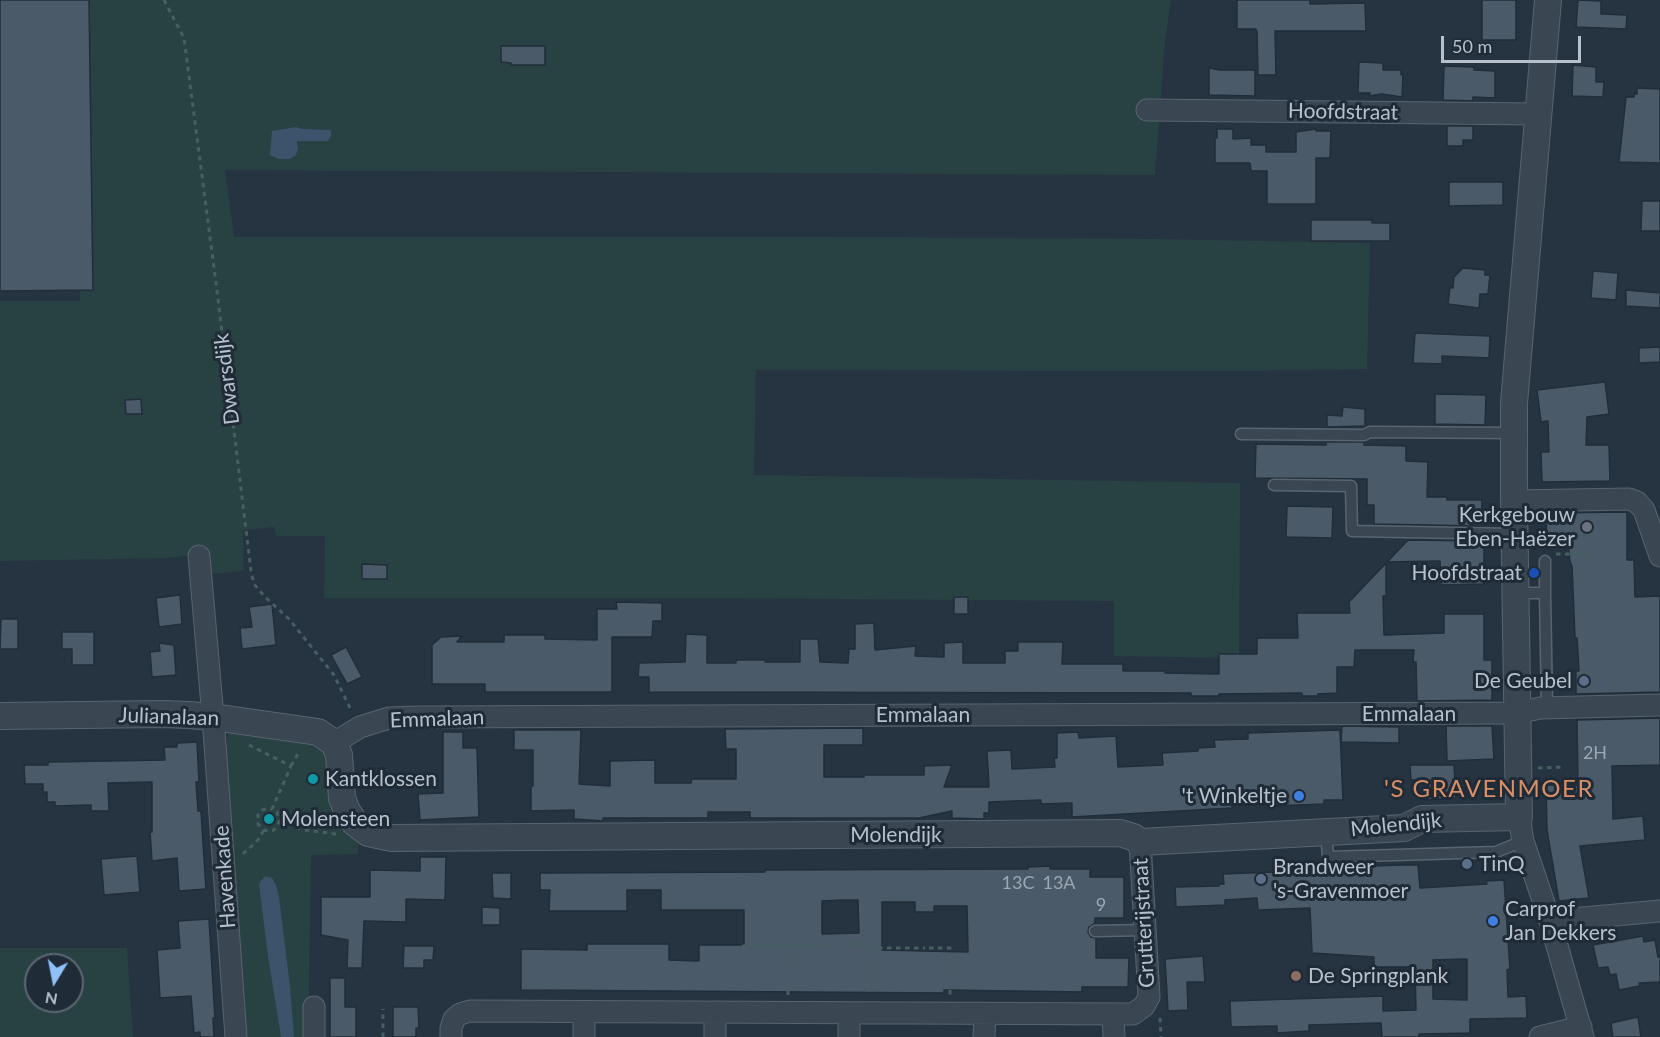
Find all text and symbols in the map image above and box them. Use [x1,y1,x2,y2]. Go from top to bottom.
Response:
scale bar [1444,24,1584,62]
text: 50 m [1452,35,1492,57]
street label: Hoofdstraat [1288,98,1398,126]
street label: Dwarsdijk [209,332,245,426]
place label: Kerkgebouw Eben-Haëzer [1455,502,1575,552]
marker: Kerkgebouw Eben-Haëzer [1580,520,1594,534]
place label: Hoofdstraat [1412,560,1522,586]
marker: Hoofdstraat [1527,566,1541,580]
place label: De Geubel [1474,668,1572,694]
marker: De Geubel [1577,674,1591,688]
street label: Emmalaan [1362,701,1456,727]
street label: Emmalaan [876,702,970,728]
street label: Julianalaan [118,703,220,731]
street label: Emmalaan [389,705,485,733]
house number: 2H [1583,742,1607,764]
place label: Kantklossen [325,766,437,792]
marker: Kantklossen [306,772,320,786]
district label: 'S GRAVENMOER [1384,775,1594,803]
place label: 't Winkeltje [1182,783,1287,809]
marker: 't Winkeltje [1292,789,1306,803]
place label: Molensteen [281,806,390,832]
street label: Molendijk [1349,808,1443,842]
marker: Molensteen [262,812,276,826]
street label: Molendijk [850,822,942,848]
street label: Havenkade [209,825,241,929]
place label: TinQ [1479,851,1525,877]
place label: Brandweer 's-Gravenmoer [1273,854,1408,904]
street label: Grutterijstraat [1128,857,1160,989]
marker: TinQ [1460,857,1474,871]
house number: 13C [1002,872,1034,894]
house number: 13A [1042,872,1076,894]
marker: Brandweer 's-Gravenmoer [1254,872,1268,886]
house number: 9 [1096,894,1106,916]
place label: Carprof Jan Dekkers [1505,896,1616,946]
marker: Carprof Jan Dekkers [1486,914,1500,928]
north arrow [24,953,84,1013]
place label: De Springplank [1308,963,1448,989]
marker: De Springplank [1289,969,1303,983]
text: N [43,989,59,1010]

